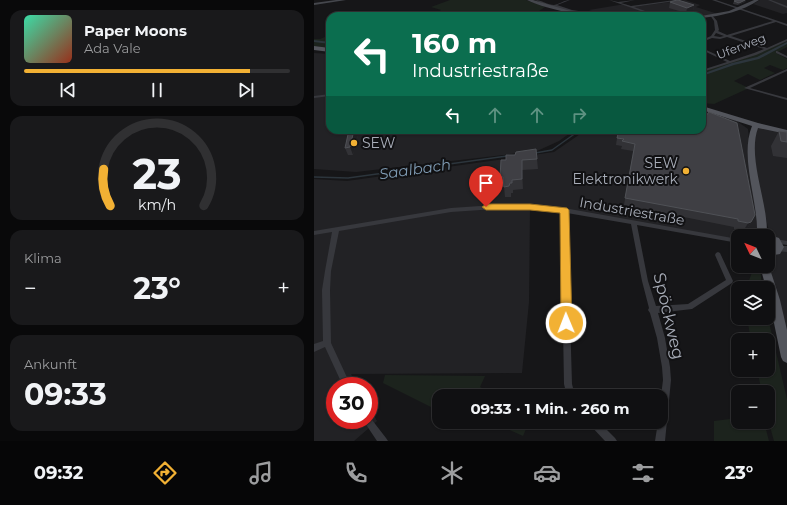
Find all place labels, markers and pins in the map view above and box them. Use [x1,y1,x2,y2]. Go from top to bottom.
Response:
place label: SEW [362,134,396,152]
marker: SEW [349,138,359,148]
place label: SEW Elektronikwerk [572,154,679,188]
pin [469,166,503,207]
marker: SEW Elektronikwerk [681,166,691,176]

